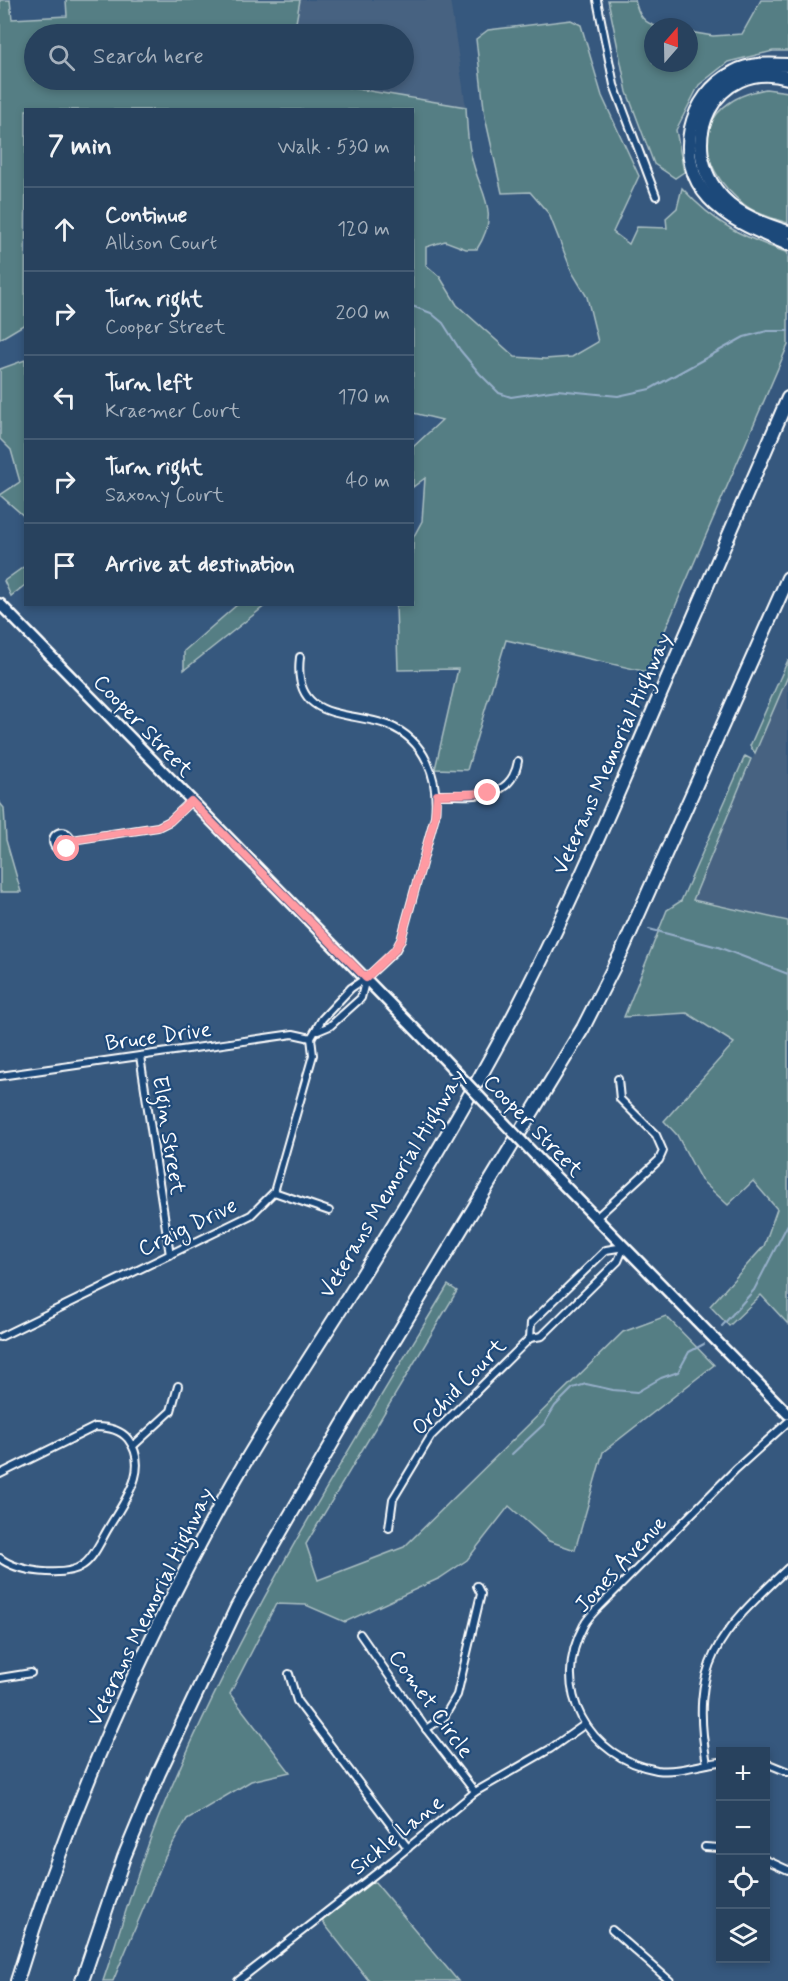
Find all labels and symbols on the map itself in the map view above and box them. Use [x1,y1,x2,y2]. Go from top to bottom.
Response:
north arrow [644,18,698,72]
street label: Veterans Memorial Highway [547,628,682,881]
street label: Cooper Street [86,669,199,784]
route end [474,779,500,805]
route start [53,835,79,861]
street label: Bruce Drive [103,1016,213,1058]
street label: Veterans Memorial Highway [313,1064,475,1305]
street label: Cooper Street [476,1069,589,1184]
street label: Elgin Street [142,1074,191,1197]
street label: Craig Drive [134,1192,243,1266]
street label: Orchid Court [406,1333,513,1442]
street label: Veterans Memorial Highway [81,1483,224,1732]
street label: Jones Avenue [569,1510,674,1619]
street label: Comet Circle [382,1644,479,1764]
street label: Sickle Lane [345,1789,450,1882]

